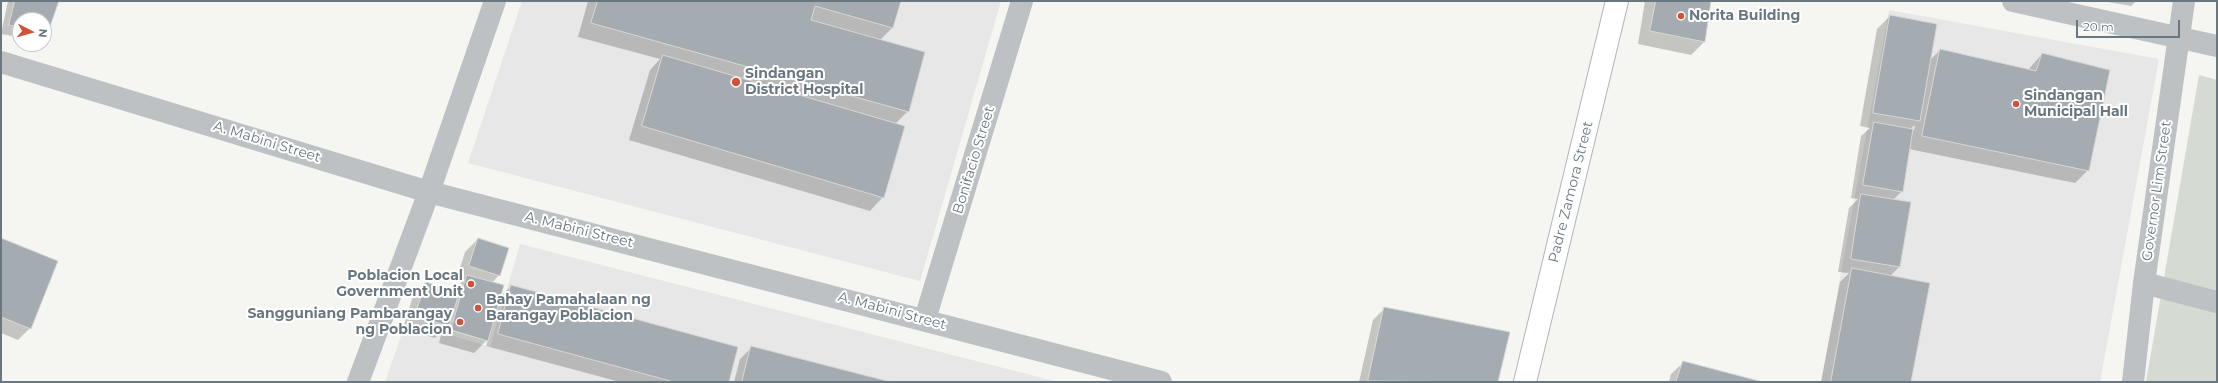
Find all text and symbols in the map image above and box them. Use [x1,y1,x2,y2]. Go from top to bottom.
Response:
place label: Norita Building [1689,8,1800,24]
marker: Norita Building [1676,11,1686,21]
north arrow [12,12,52,52]
scale bar [2078,12,2182,38]
text: 20 m [2083,19,2114,34]
text: N [36,28,50,38]
place label: Sindangan District Hospital [745,66,863,98]
marker: Sindangan District Hospital [730,76,742,88]
place label: Sindangan Municipal Hall [2024,88,2128,120]
marker: Sindangan Municipal Hall [2011,99,2021,109]
street label: Bonifacio Street [950,104,998,216]
street label: A. Mabini Street [211,118,323,166]
street label: Padre Zamora Street [1545,119,1597,265]
street label: Governor Lim Street [2139,120,2175,262]
street label: A. Mabini Street [523,208,635,252]
place label: Poblacion Local Government Unit [336,268,463,300]
marker: Poblacion Local Government Unit [466,279,476,289]
street label: A. Mabini Street [836,288,948,334]
place label: Bahay Pamahalaan ng Barangay Poblacion [486,292,651,324]
marker: Bahay Pamahalaan ng Barangay Poblacion [473,303,483,313]
place label: Sangguniang Pambarangay ng Poblacion [247,306,452,338]
marker: Sangguniang Pambarangay ng Poblacion [455,317,465,327]

